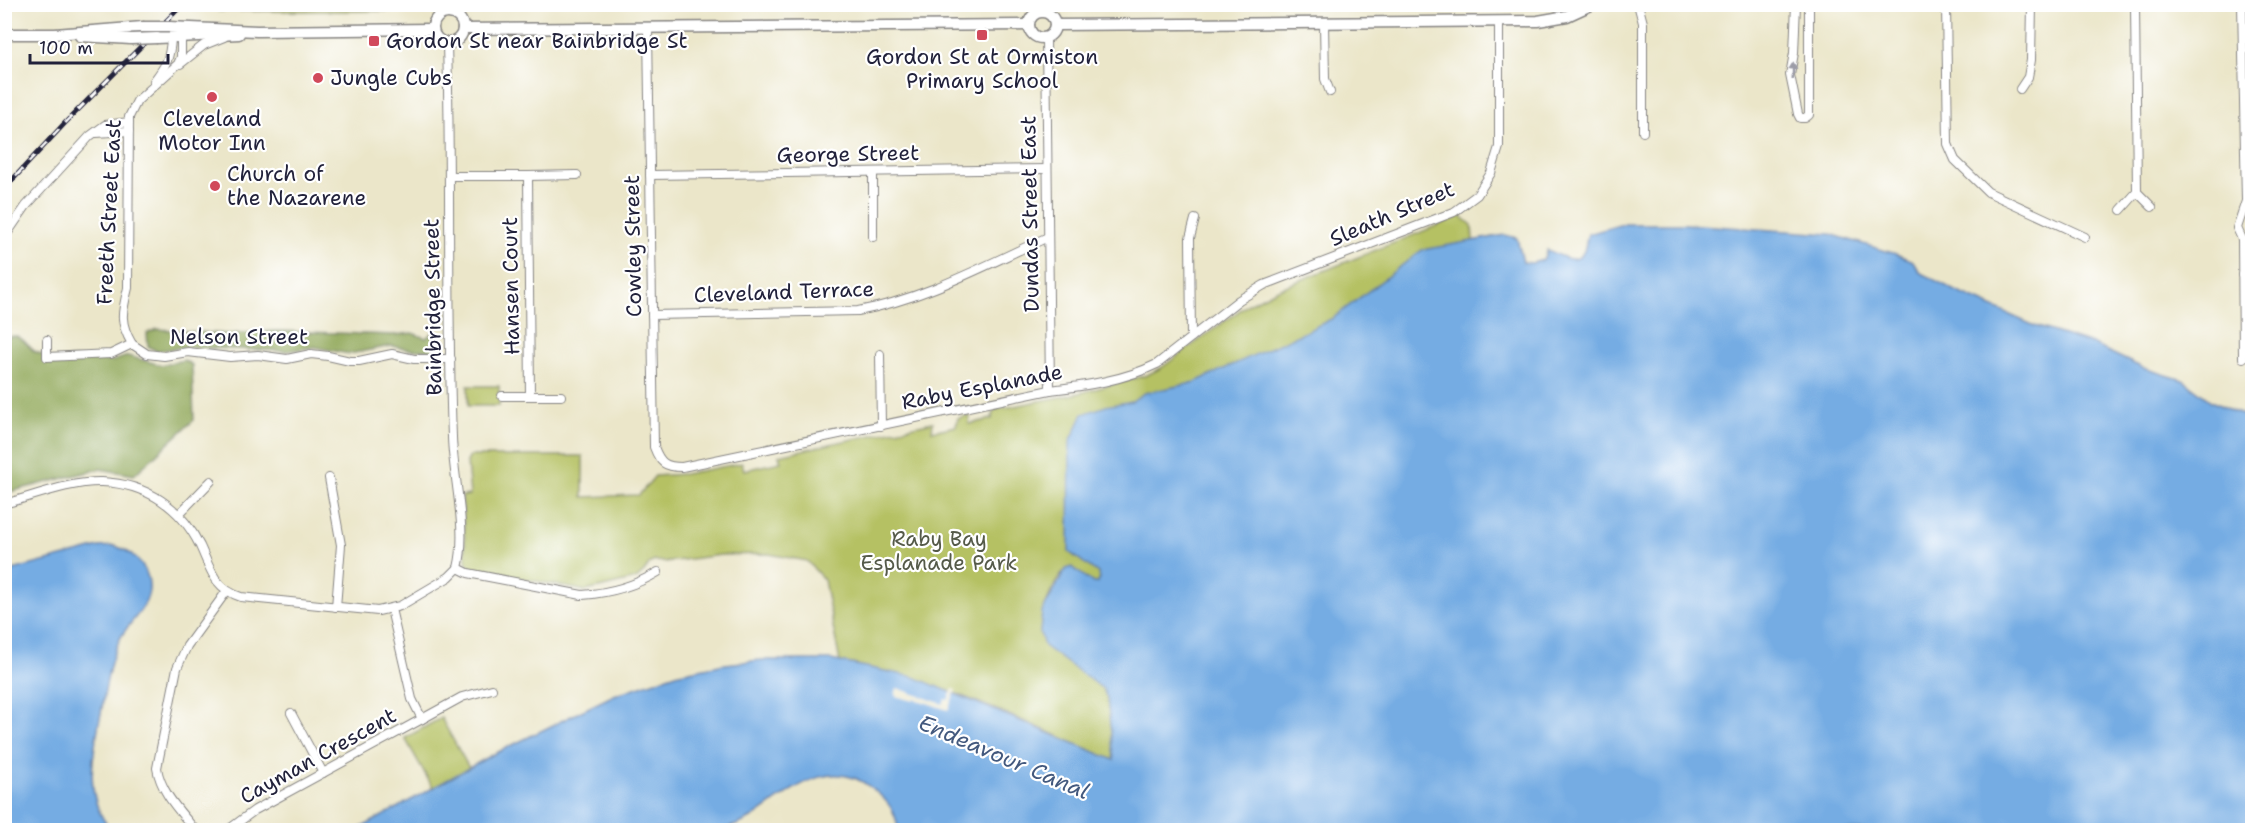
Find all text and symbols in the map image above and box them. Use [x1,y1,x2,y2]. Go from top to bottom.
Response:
scale bar [30,27,168,65]
place label: Gordon St near Bainbridge St [386,27,688,55]
marker: Gordon St at Ormiston Primary School [975,28,989,42]
marker: Gordon St near Bainbridge St [367,34,381,48]
text: 100 m [39,36,93,60]
place label: Gordon St at Ormiston Primary School [866,43,1098,95]
one-way arrow [1788,61,1797,80]
place label: Jungle Cubs [330,64,452,92]
marker: Jungle Cubs [311,71,325,85]
marker: Cleveland Motor Inn [205,90,219,104]
place label: Cleveland Motor Inn [158,105,266,157]
street label: Dundas Street East [1014,116,1046,312]
street label: Freeth Street East [90,118,128,306]
street label: George Street [776,139,920,169]
place label: Church of the Nazarene [227,160,366,212]
street label: Cowley Street [618,175,648,317]
street label: Sleath Street [1325,175,1459,253]
marker: Church of the Nazarene [208,179,222,193]
street label: Hansen Court [496,217,526,355]
street label: Bainbridge Street [417,218,449,396]
street label: Cleveland Terrace [693,275,875,309]
street label: Nelson Street [170,323,308,351]
street label: Raby Esplanade [899,358,1065,416]
park label: Raby Bay Esplanade Park [861,525,1017,577]
street label: Cayman Crescent [235,701,401,811]
water label: Endeavour Canal [914,708,1094,806]

